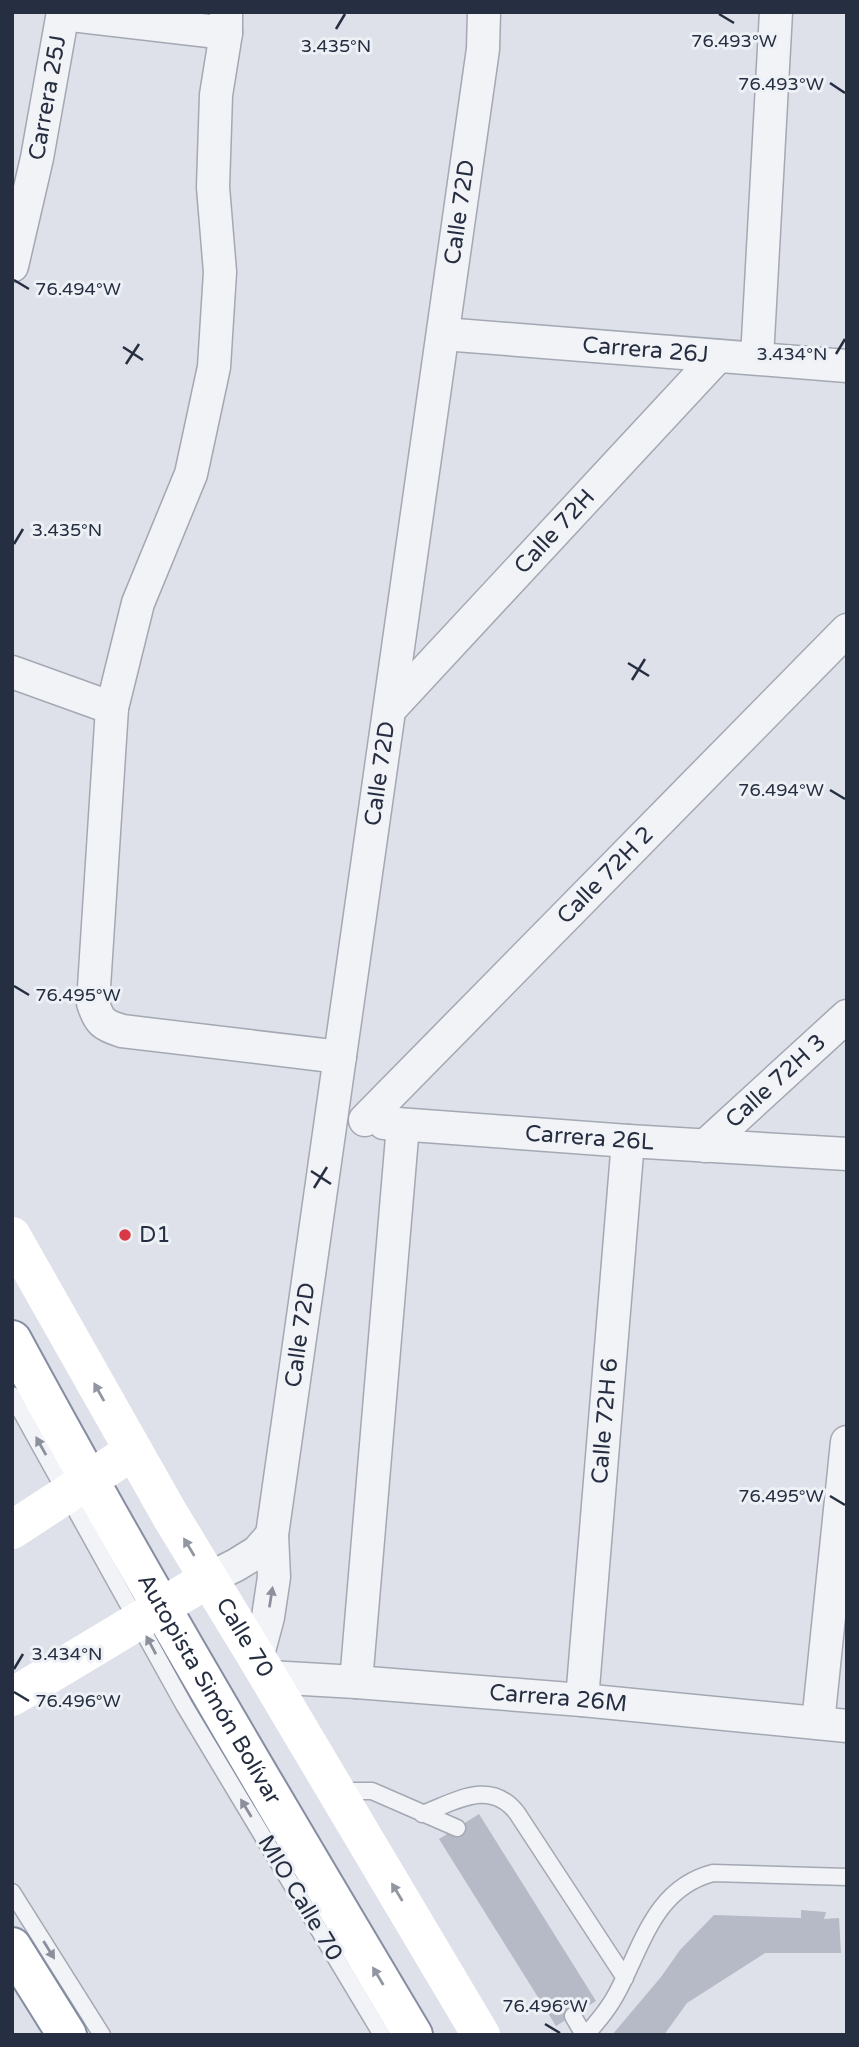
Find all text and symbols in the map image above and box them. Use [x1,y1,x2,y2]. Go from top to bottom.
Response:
text: 76.493°W [691,30,777,52]
street label: Carrera 25J [23,33,73,163]
text: 3.435°N [301,35,371,57]
text: 76.493°W [738,73,824,95]
street label: Calle 72D [439,158,481,266]
text: 76.494°W [35,278,121,300]
street label: Carrera 26J [581,331,710,369]
text: 3.434°N [757,343,827,365]
street label: Calle 72H [508,483,601,580]
text: 3.435°N [32,519,102,541]
street label: Calle 72D [359,719,401,828]
text: 76.494°W [738,779,824,801]
street label: Calle 72H 2 [551,821,660,930]
text: 76.495°W [35,984,121,1006]
street label: Calle 72H 3 [720,1028,832,1134]
street label: Carrera 26L [524,1119,655,1157]
place label: D1 [139,1221,171,1249]
marker: D1 [117,1227,133,1243]
street label: Calle 72D [279,1281,322,1389]
street label: Calle 72H 6 [586,1357,624,1485]
one-way arrow [93,1382,105,1401]
one-way arrow [35,1436,47,1456]
text: 76.495°W [738,1485,824,1507]
one-way arrow [182,1538,195,1557]
street label: Autopista Simón Bolívar [131,1569,287,1810]
one-way arrow [266,1586,277,1608]
street label: Calle 70 [210,1592,279,1682]
one-way arrow [145,1635,157,1655]
text: 3.434°N [32,1643,102,1665]
street label: Carrera 26M [488,1679,628,1718]
text: 76.496°W [35,1690,121,1712]
one-way arrow [240,1799,252,1818]
street label: MIO Calle 70 [252,1830,348,1966]
one-way arrow [390,1882,403,1901]
one-way arrow [42,1941,55,1960]
one-way arrow [372,1967,384,1986]
text: 76.496°W [502,1995,588,2017]

